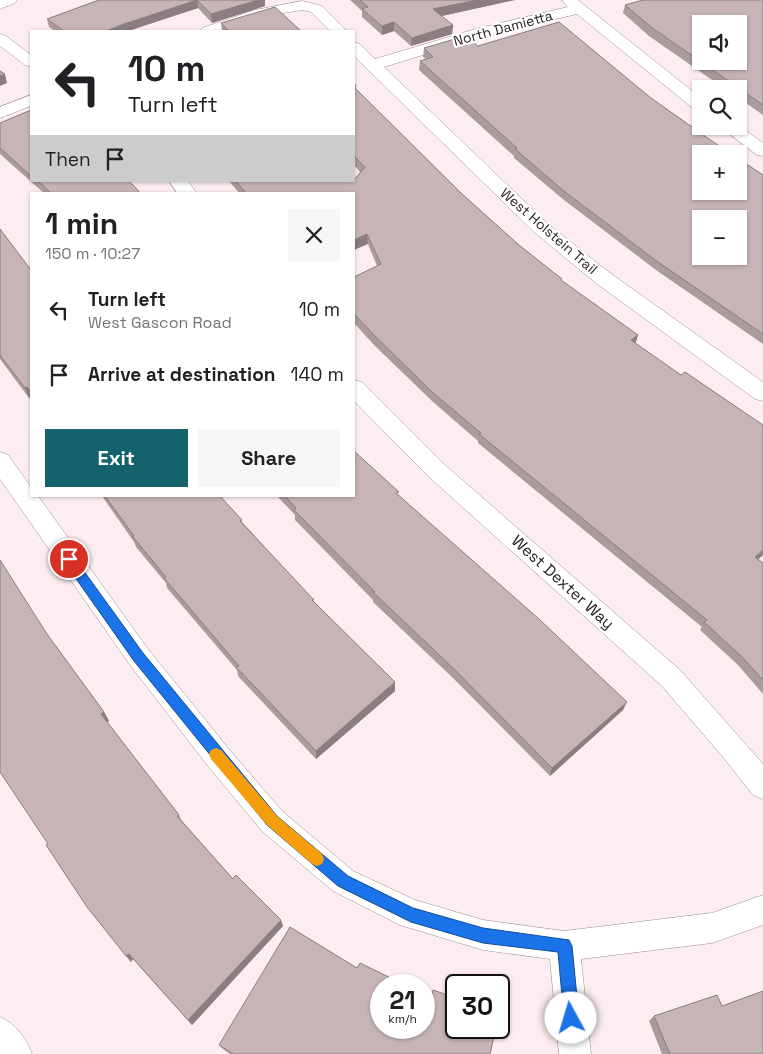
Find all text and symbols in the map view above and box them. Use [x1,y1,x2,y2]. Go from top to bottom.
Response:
street label: North Damietta [451,6,555,50]
map controls [692,15,747,265]
button: sound [692,15,747,70]
text: 10 m [128,47,205,91]
icon: left [45,50,110,115]
button: search [692,80,747,135]
text: Turn left [128,90,218,118]
icon: arrive [101,145,129,173]
button: + [692,145,747,200]
text: Then [45,147,91,172]
street label: West Holstein Trail [497,184,601,278]
text: 1 min [45,204,118,243]
button: close [288,209,340,261]
button: − [692,210,747,265]
text: 150 m · 10:27 [45,243,140,264]
text: Turn left [88,287,166,312]
icon: left [45,296,73,324]
text: 10 m [299,297,340,322]
text: West Gascon Road [88,312,232,333]
icon: arrive [45,361,73,389]
text: Arrive at destination [88,362,276,387]
text: 140 m [291,362,344,387]
button: Exit [45,429,188,487]
button: Share [198,429,340,487]
street label: West Dexter Way [507,530,619,634]
pin [48,538,90,580]
icon: arrive [55,545,83,573]
speed limit sign: 30 [445,974,510,1039]
text: 21 [389,984,416,1016]
position arrow [544,991,596,1043]
text: km/h [388,1011,417,1027]

